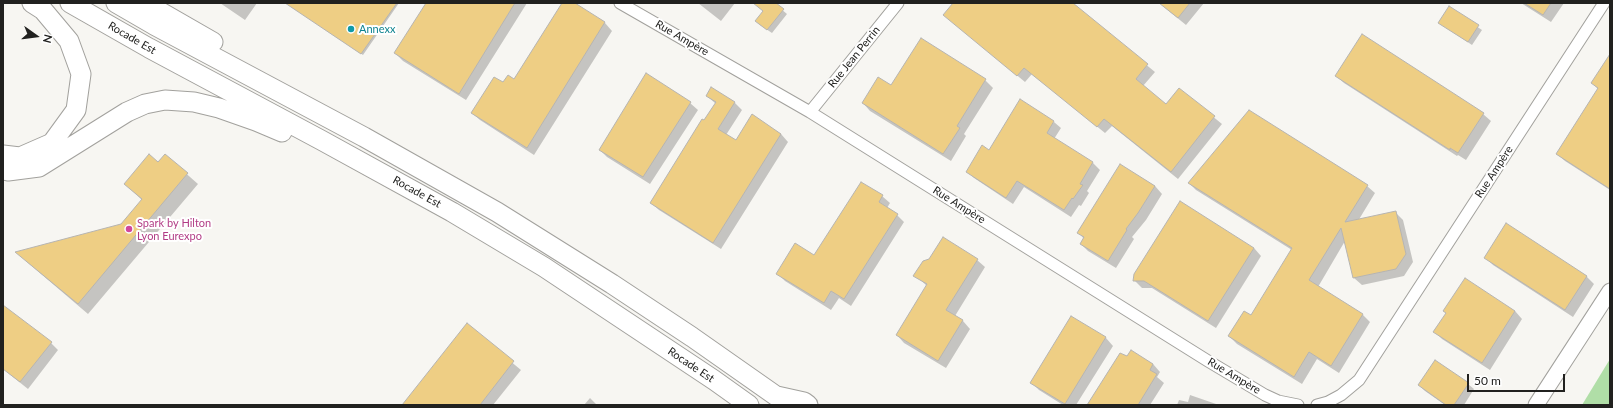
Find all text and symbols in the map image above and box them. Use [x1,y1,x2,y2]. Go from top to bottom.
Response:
north arrow [16,16,56,56]
street label: Rue Ampère [653,17,711,59]
street label: Rocade Est [106,19,158,57]
place label: Annexx [359,22,395,36]
marker: Annexx [346,24,356,34]
street label: Rue Jean Perrin [825,24,883,90]
text: N [41,33,55,45]
street label: Rue Ampère [1472,143,1516,201]
street label: Rocade Est [391,173,443,211]
street label: Rue Ampère [930,184,988,226]
place label: Spark by Hilton Lyon Eurexpo [137,216,211,242]
marker: Spark by Hilton Lyon Eurexpo [124,224,134,234]
street label: Rocade Est [665,345,717,385]
street label: Rue Ampère [1205,355,1263,397]
scale bar [1469,366,1567,392]
text: 50 m [1474,373,1501,388]

